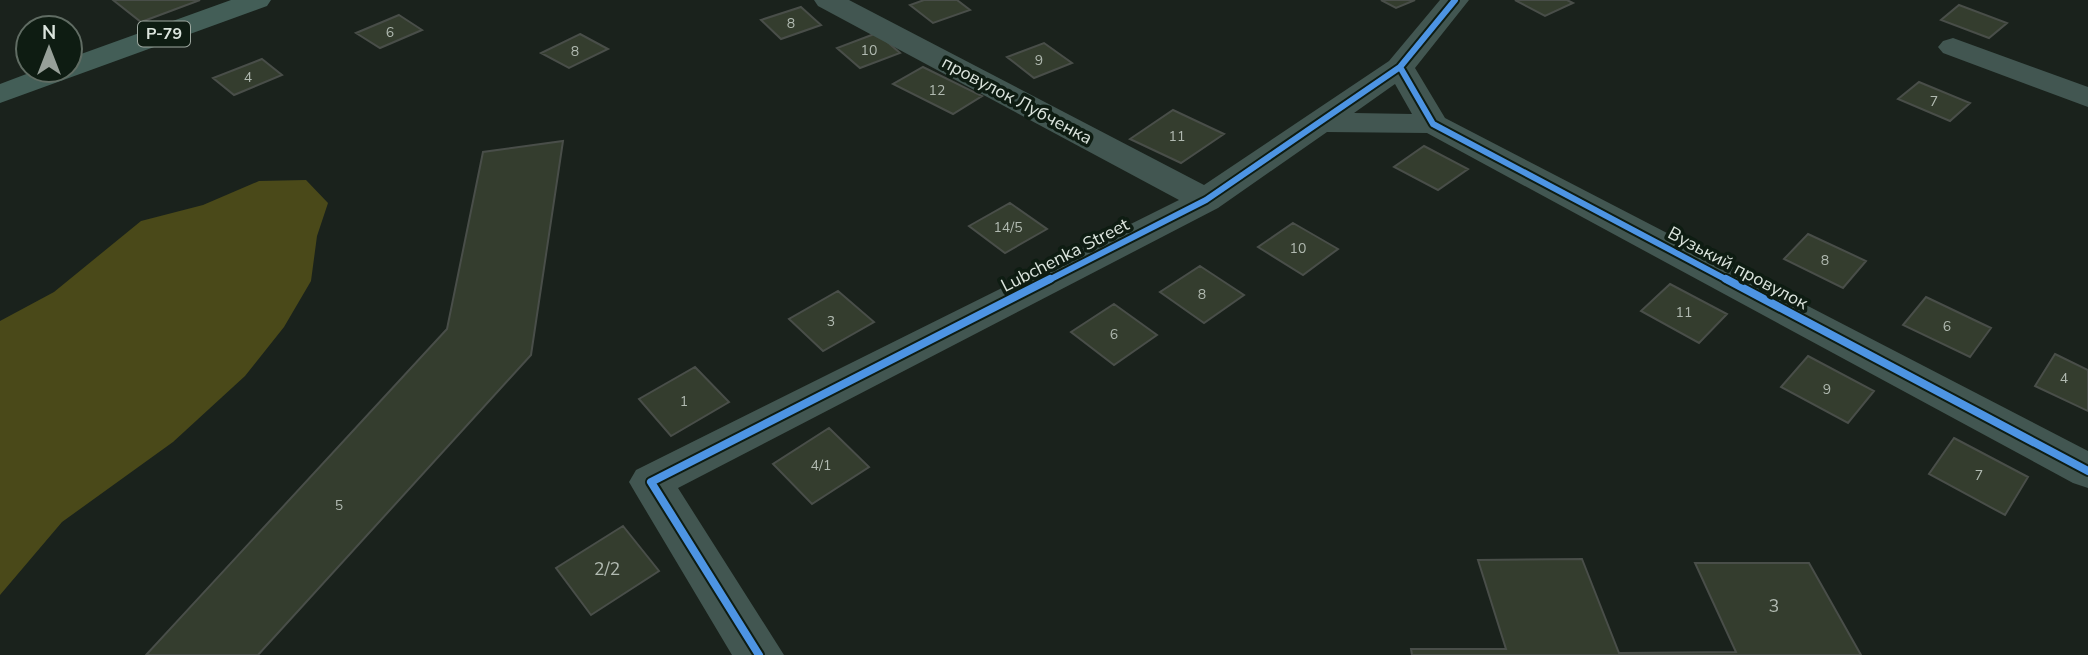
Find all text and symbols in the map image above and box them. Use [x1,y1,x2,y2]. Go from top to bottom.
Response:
north arrow [14,14,84,84]
house number: 8 [787,14,795,33]
text: N [42,20,56,46]
road number: Р-79 [138,22,190,46]
house number: 6 [386,23,394,42]
house number: 10 [861,41,877,60]
house number: 8 [571,42,579,61]
street label: провулок Лубченка [938,50,1096,150]
house number: 9 [1035,51,1043,70]
house number: 4 [244,68,252,87]
house number: 12 [929,81,945,100]
house number: 7 [1930,92,1938,111]
house number: 11 [1169,127,1185,146]
street label: Lubchenka Street [997,212,1134,298]
house number: 14/5 [993,218,1023,237]
street label: Вузький провулок [1664,221,1813,315]
house number: 10 [1290,239,1306,258]
house number: 8 [1821,251,1829,270]
house number: 8 [1198,285,1206,304]
house number: 11 [1676,303,1692,322]
house number: 3 [827,312,835,331]
house number: 6 [1943,317,1951,336]
house number: 6 [1110,325,1118,344]
house number: 4 [2060,369,2068,388]
house number: 9 [1823,380,1831,399]
house number: 1 [680,392,688,411]
house number: 4/1 [811,456,831,475]
house number: 7 [1975,466,1983,485]
house number: 5 [335,496,343,515]
house number: 2/2 [594,557,620,581]
house number: 3 [1769,594,1779,618]

